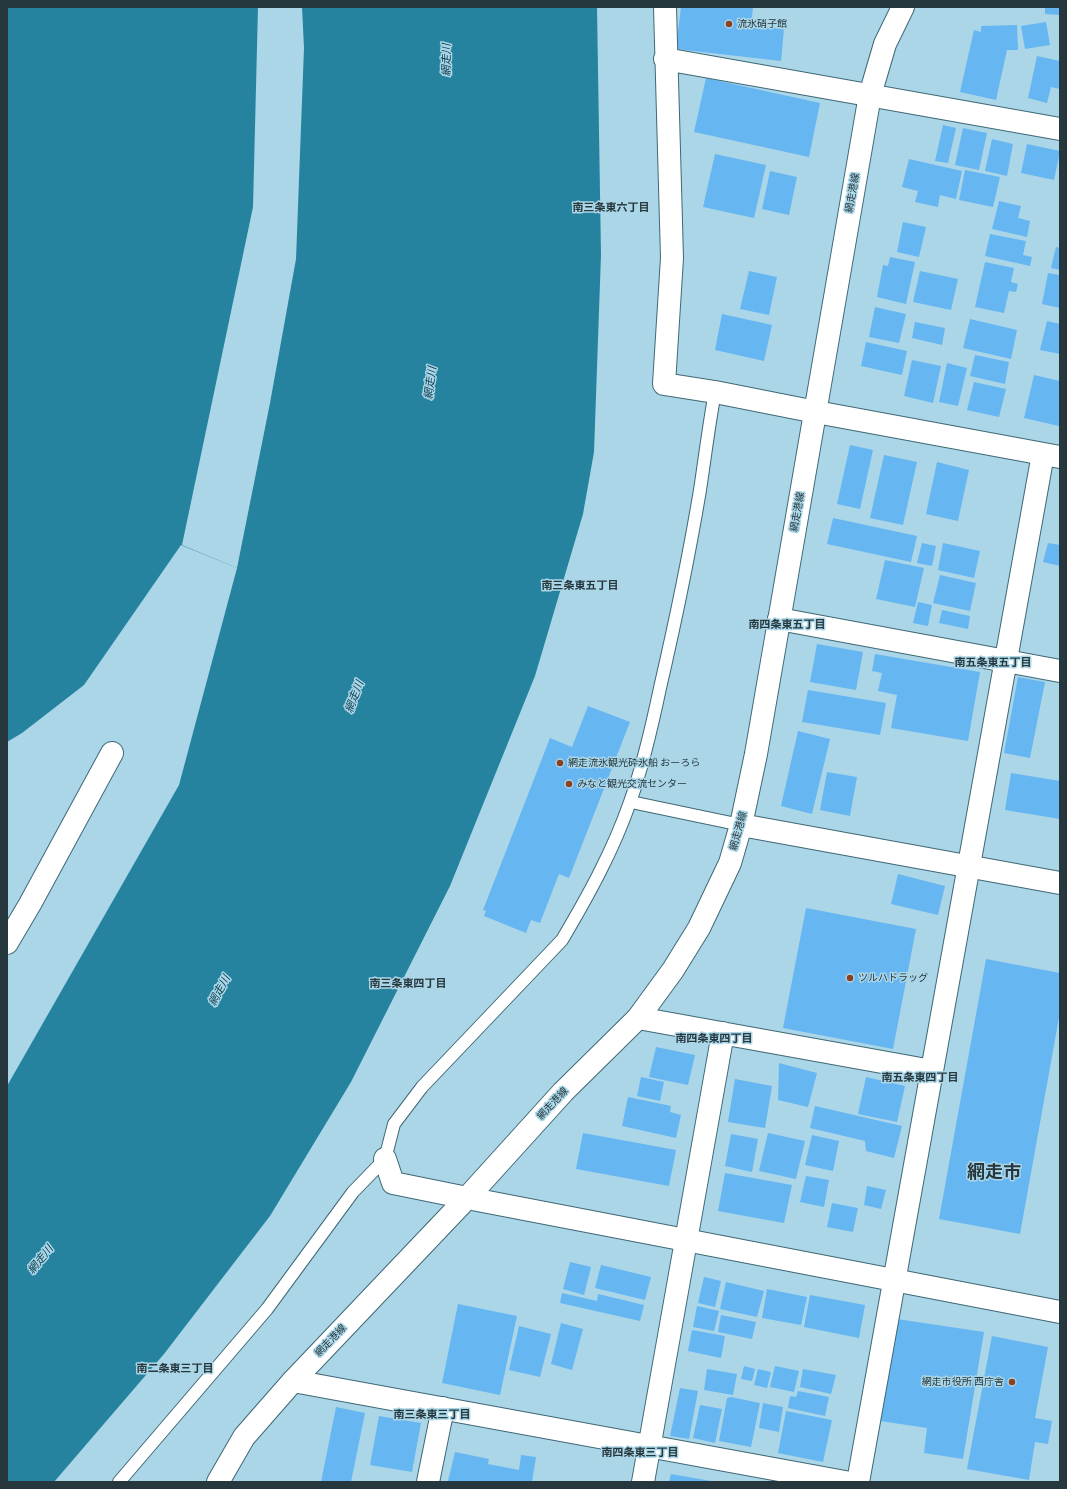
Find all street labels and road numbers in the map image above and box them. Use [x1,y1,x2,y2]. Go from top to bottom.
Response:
street label: 網走港線 [844,172,862,214]
street label: 網走港線 [789,491,807,533]
street label: 網走港線 [728,810,750,852]
street label: 網走港線 [535,1085,571,1123]
street label: 網走港線 [313,1322,349,1360]

